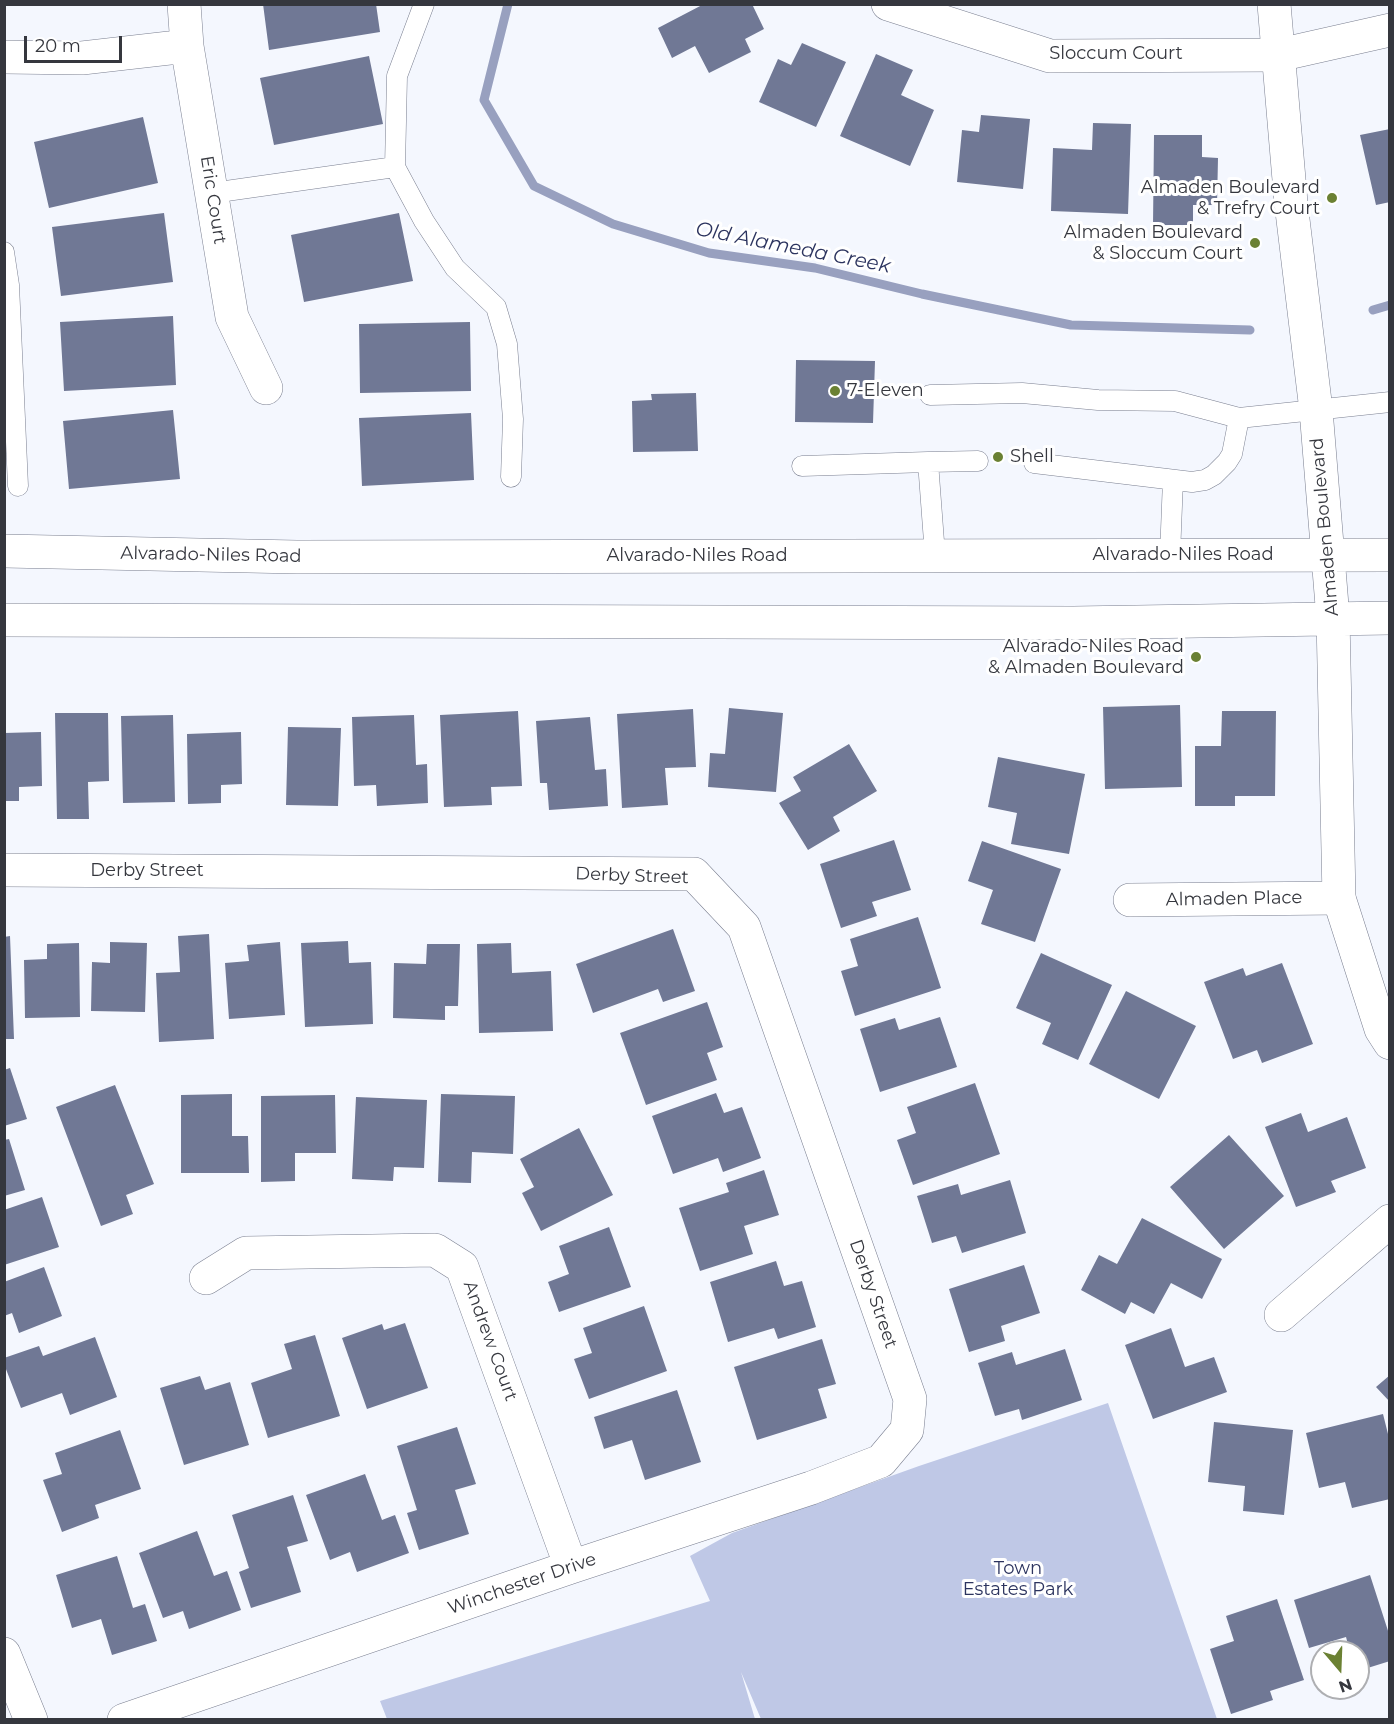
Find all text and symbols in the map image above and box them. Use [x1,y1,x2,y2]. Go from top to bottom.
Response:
scale bar [27,24,124,62]
text: 20 m [35,35,81,57]
street label: Sloccum Court [1049,43,1183,65]
street label: Eric Court [195,154,231,246]
place label: Almaden Boulevard & Trefry Court [1141,177,1320,219]
marker: Almaden Boulevard & Trefry Court [1325,191,1339,205]
water label: Old Alameda Creek [693,217,893,279]
place label: Almaden Boulevard & Sloccum Court [1064,222,1243,264]
marker: Almaden Boulevard & Sloccum Court [1248,236,1262,250]
place label: 7-Eleven [847,380,924,402]
marker: 7-Eleven [828,384,842,398]
street label: Almaden Boulevard [1306,437,1344,617]
place label: Shell [1010,446,1054,468]
marker: Shell [991,450,1005,464]
street label: Alvarado-Niles Road [120,543,302,567]
street label: Alvarado-Niles Road [1092,544,1274,566]
street label: Alvarado-Niles Road [606,545,788,567]
place label: Alvarado-Niles Road & Almaden Boulevard [988,636,1184,678]
marker: Alvarado-Niles Road & Almaden Boulevard [1189,650,1203,664]
street label: Derby Street [90,860,204,882]
street label: Derby Street [575,863,689,889]
street label: Almaden Place [1165,887,1303,911]
street label: Derby Street [844,1237,902,1351]
street label: Andrew Court [458,1278,522,1404]
street label: Winchester Drive [445,1548,599,1620]
park label: Town Estates Park [963,1558,1073,1600]
north arrow [1310,1640,1370,1700]
text: N [1336,1675,1355,1697]

